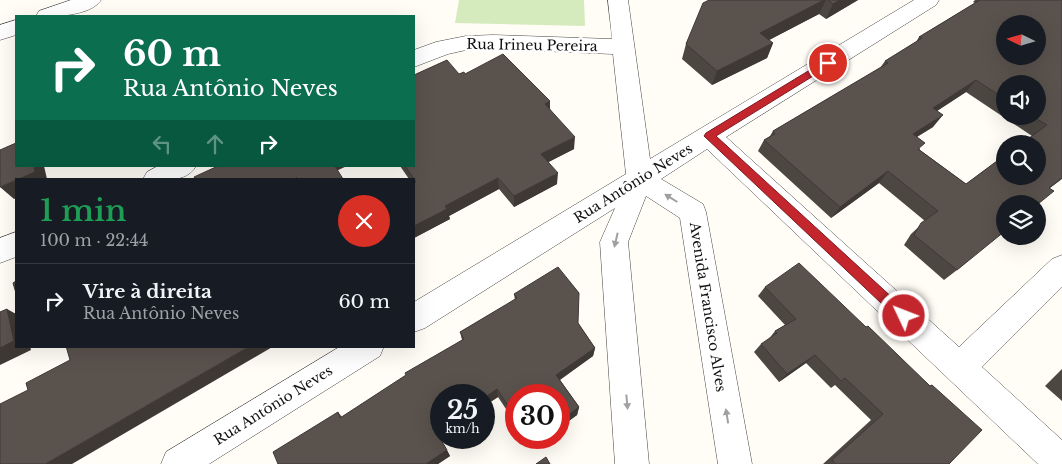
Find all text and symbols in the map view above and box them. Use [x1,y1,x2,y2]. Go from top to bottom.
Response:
north arrow [996,15,1046,65]
map controls [996,15,1046,245]
text: 60 m [123,32,221,75]
icon: right [40,35,105,100]
street label: Rua Irineu Pereira [466,35,598,55]
pin [807,42,849,84]
icon: arrive [814,49,842,77]
text: Rua Antônio Neves [123,75,338,102]
button: sound [996,75,1046,125]
icon: left [148,130,176,158]
icon: ahead [201,130,229,158]
icon: right [254,130,282,158]
button: search [996,135,1046,185]
street label: Rua Antônio Neves [570,139,696,227]
text: 1 min [40,192,126,229]
one-way arrow [664,193,677,203]
button: close [338,195,390,247]
button: layers [996,195,1046,245]
street label: Avenida Francisco Alves [686,220,730,393]
text: 100 m · 22:44 [40,230,148,250]
one-way arrow [612,232,620,248]
text: Vire à direita [83,280,212,303]
icon: right [40,287,68,315]
position arrow [877,289,929,341]
text: 60 m [338,290,390,313]
text: Rua Antônio Neves [83,303,239,323]
street label: Rua Antônio Neves [210,361,336,449]
speed limit sign: 30 [505,384,570,449]
one-way arrow [623,394,631,410]
text: 25 [447,395,478,426]
one-way arrow [722,408,730,424]
text: km/h [445,421,480,436]

